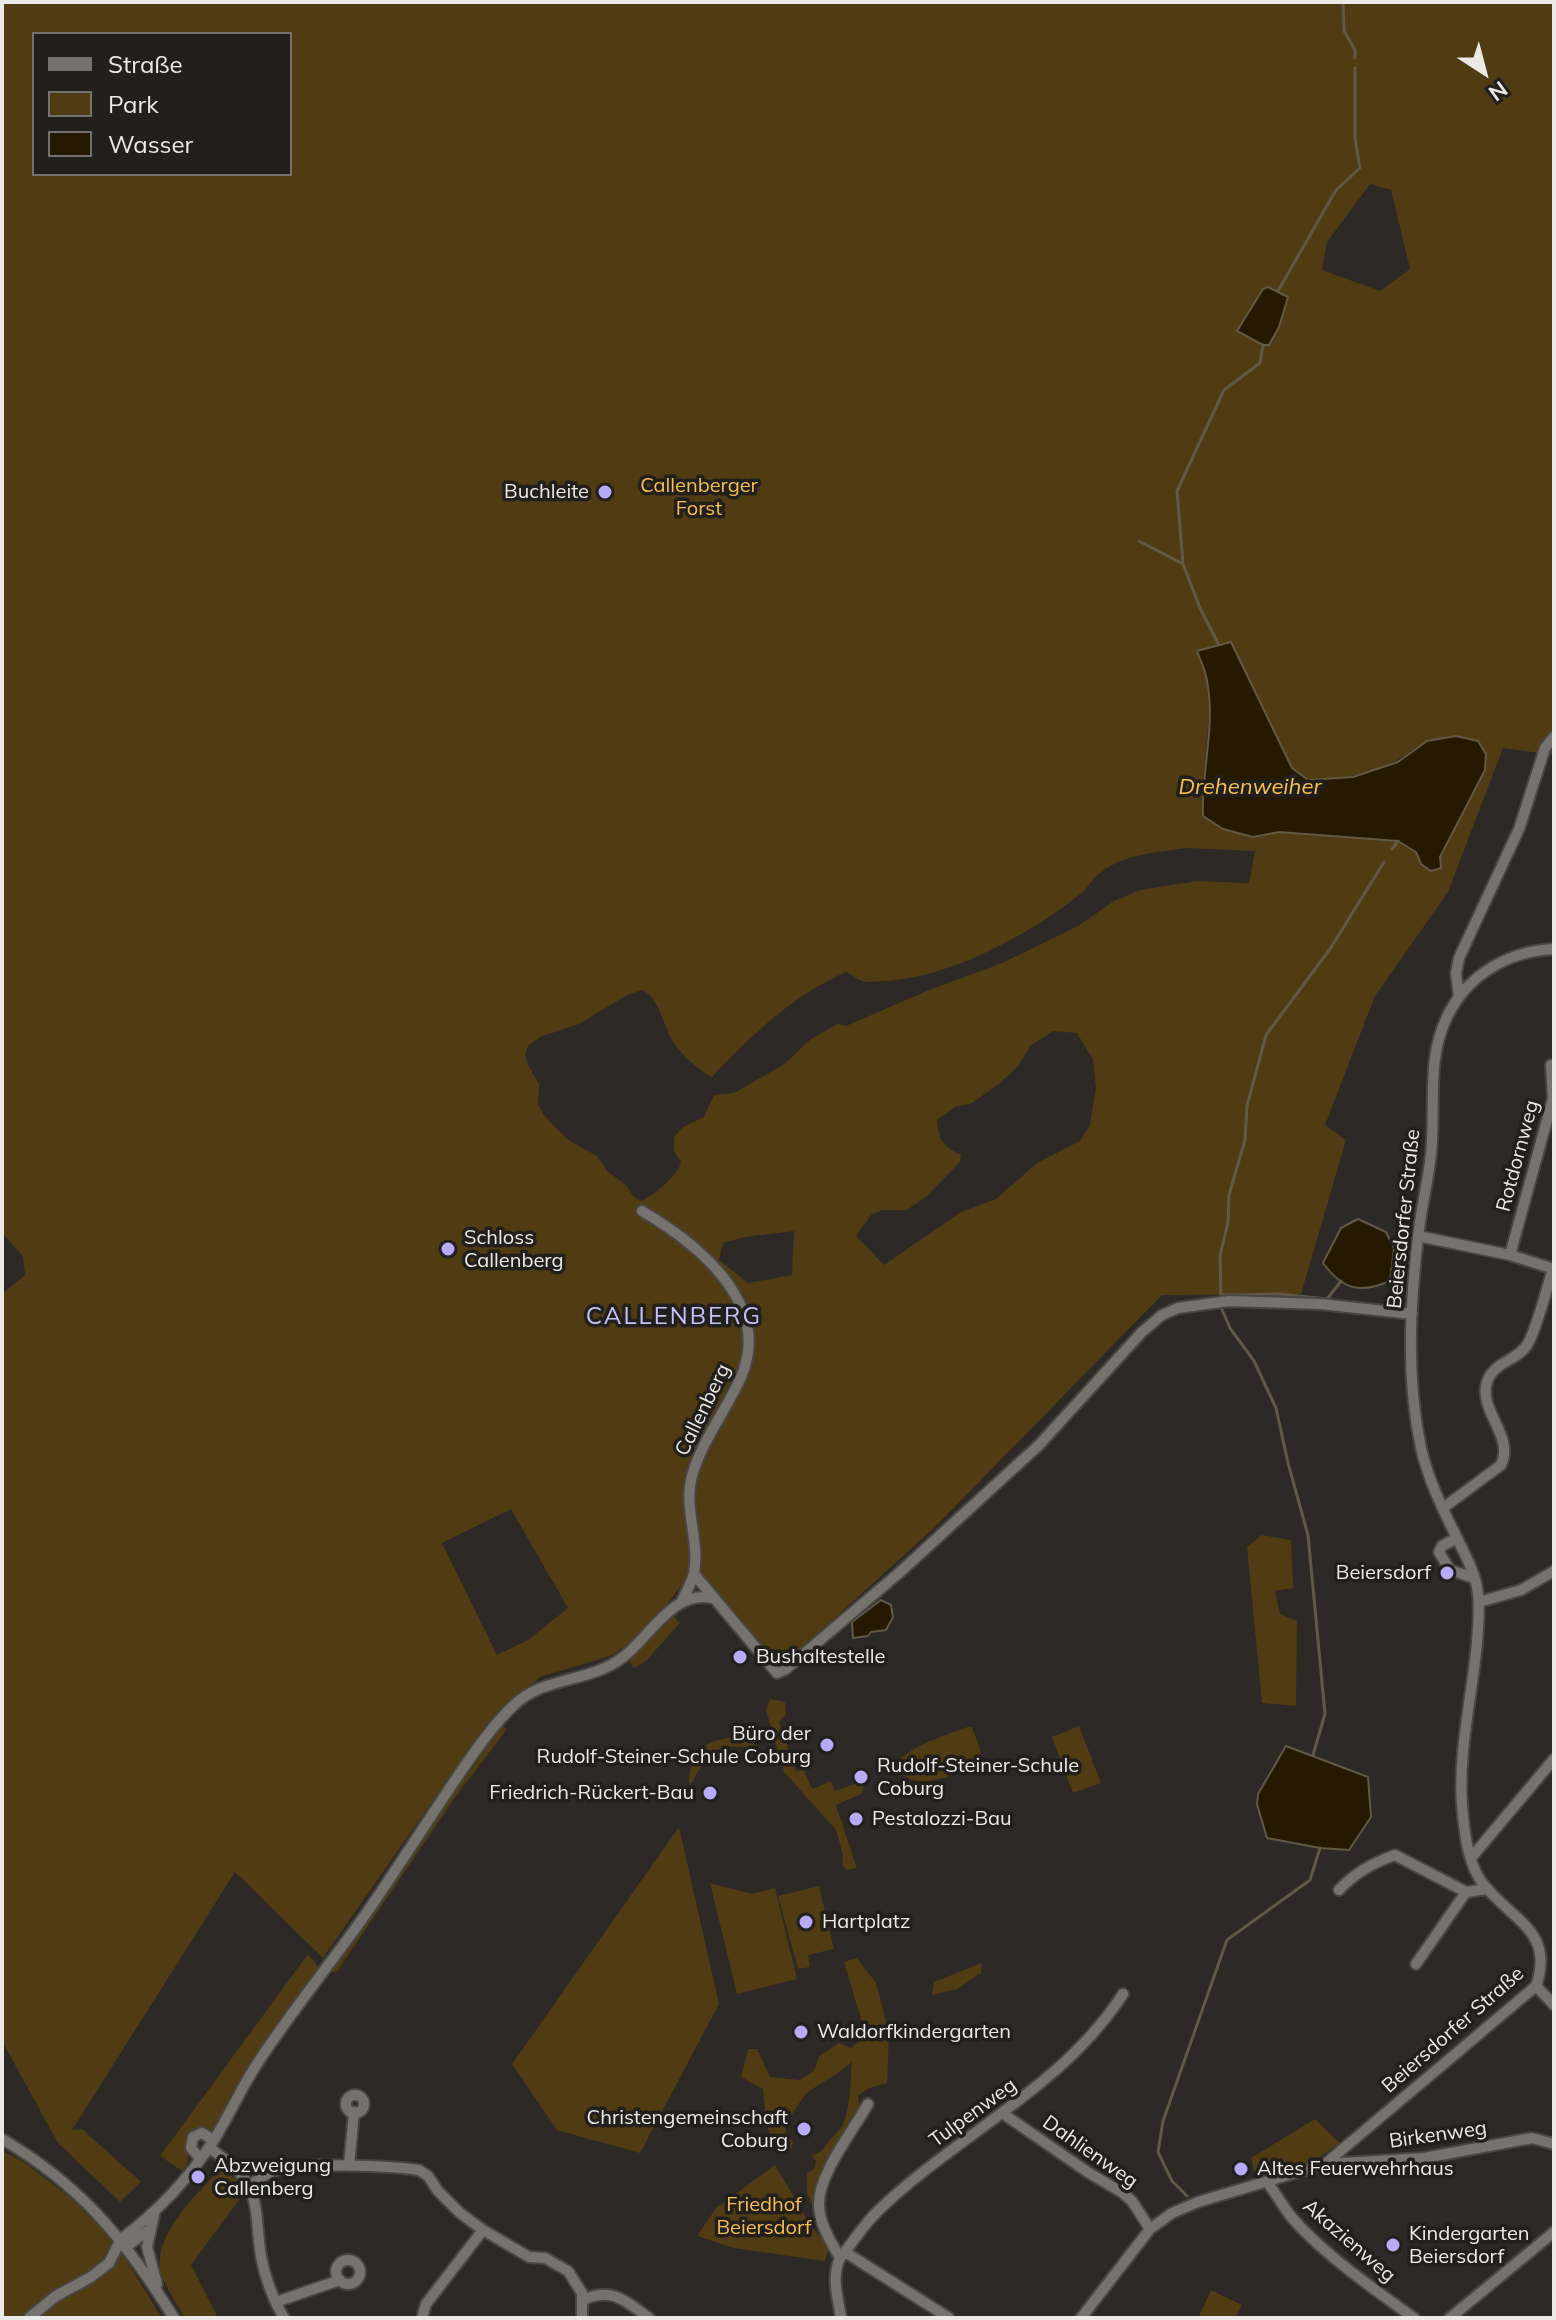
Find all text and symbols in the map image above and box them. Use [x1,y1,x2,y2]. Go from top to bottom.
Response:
legend [32,32,292,176]
north arrow [1444,32,1524,112]
text: Straße [108,49,183,79]
text: N [1483,75,1513,108]
text: Park [108,89,159,119]
text: Wasser [108,129,193,159]
park label: Callenberger Forst [640,474,758,521]
place label: Buchleite [504,480,589,504]
marker: Buchleite [596,483,614,501]
water label: Drehenweiher [1179,774,1321,800]
street label: Rotdornweg [1492,1098,1544,1214]
street label: Beiersdorfer Straße [1383,1128,1425,1310]
place label: Schloss Callenberg [464,1226,564,1273]
marker: Schloss Callenberg [439,1240,457,1258]
district label: CALLENBERG [586,1303,762,1331]
street label: Callenberg [670,1360,736,1460]
place label: Beiersdorf [1336,1561,1431,1585]
marker: Beiersdorf [1438,1564,1456,1582]
place label: Bushaltestelle [756,1645,885,1669]
marker: Bushaltestelle [731,1648,749,1666]
place label: Büro der Rudolf-Steiner-Schule Coburg [537,1722,811,1769]
marker: Büro der Rudolf-Steiner-Schule Coburg [818,1736,836,1754]
place label: Rudolf-Steiner-Schule Coburg [877,1754,1079,1801]
marker: Rudolf-Steiner-Schule Coburg [852,1768,870,1786]
place label: Friedrich-Rückert-Bau [489,1781,694,1805]
marker: Friedrich-Rückert-Bau [701,1784,719,1802]
place label: Pestalozzi-Bau [872,1807,1012,1831]
marker: Pestalozzi-Bau [847,1810,865,1828]
place label: Hartplatz [822,1910,910,1934]
marker: Hartplatz [797,1913,815,1931]
street label: Beiersdorfer Straße [1377,1962,1529,2098]
place label: Waldorfkindergarten [817,2020,1011,2044]
marker: Waldorfkindergarten [792,2023,810,2041]
street label: Tulpenweg [925,2073,1021,2153]
place label: Christengemeinschaft Coburg [587,2106,788,2153]
street label: Dahlienweg [1038,2110,1142,2194]
street label: Birkenweg [1388,2116,1488,2154]
marker: Christengemeinschaft Coburg [795,2120,813,2138]
place label: Abzweigung Callenberg [214,2154,331,2201]
place label: Altes Feuerwehrhaus [1257,2157,1454,2181]
marker: Altes Feuerwehrhaus [1232,2160,1250,2178]
marker: Abzweigung Callenberg [189,2168,207,2186]
park label: Friedhof Beiersdorf [716,2193,812,2240]
street label: Akazienweg [1298,2194,1400,2288]
place label: Kindergarten Beiersdorf [1409,2222,1530,2269]
marker: Kindergarten Beiersdorf [1384,2236,1402,2254]

